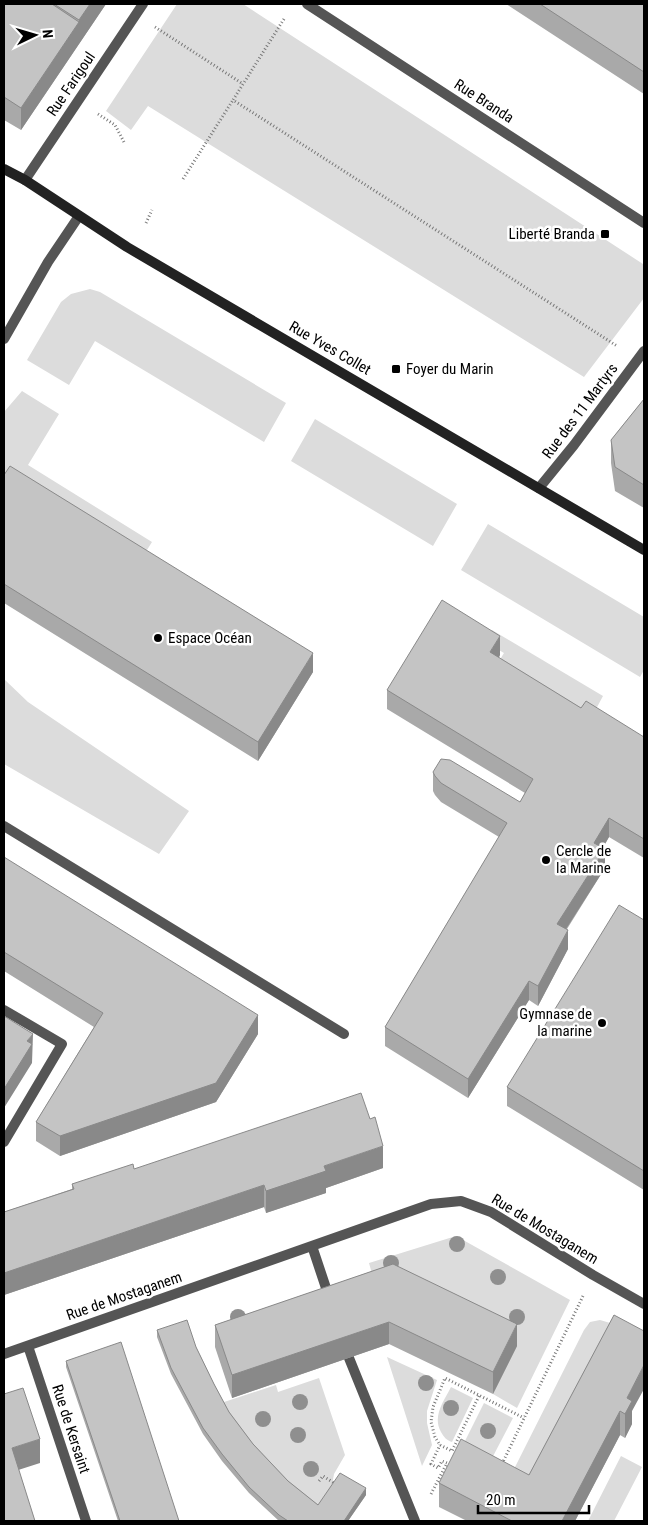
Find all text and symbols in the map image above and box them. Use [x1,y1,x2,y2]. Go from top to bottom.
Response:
north arrow [10,10,60,60]
text: N [40,29,56,39]
street label: Rue Farigoul [43,49,99,119]
street label: Rue Branda [451,75,517,127]
place label: Liberté Branda [509,225,595,243]
marker: Liberté Branda [599,228,611,240]
street label: Rue Yves Collet [286,317,374,379]
place label: Foyer du Marin [406,360,494,378]
street label: Rue des 11 Martyrs [538,360,622,462]
marker: Foyer du Marin [390,363,402,375]
place label: Espace Océan [168,629,252,647]
marker: Espace Océan [152,632,164,644]
place label: Cercle de la Marine [556,842,611,877]
marker: Cercle de la Marine [540,854,552,866]
place label: Gymnase de la marine [519,1005,592,1040]
marker: Gymnase de la marine [596,1017,608,1029]
street label: Rue de Mostaganem [488,1190,602,1268]
street label: Rue de Mostaganem [64,1268,184,1324]
street label: Rue de Kersaint [48,1382,94,1476]
scale bar [478,1482,589,1514]
text: 20 m [486,1491,516,1509]

